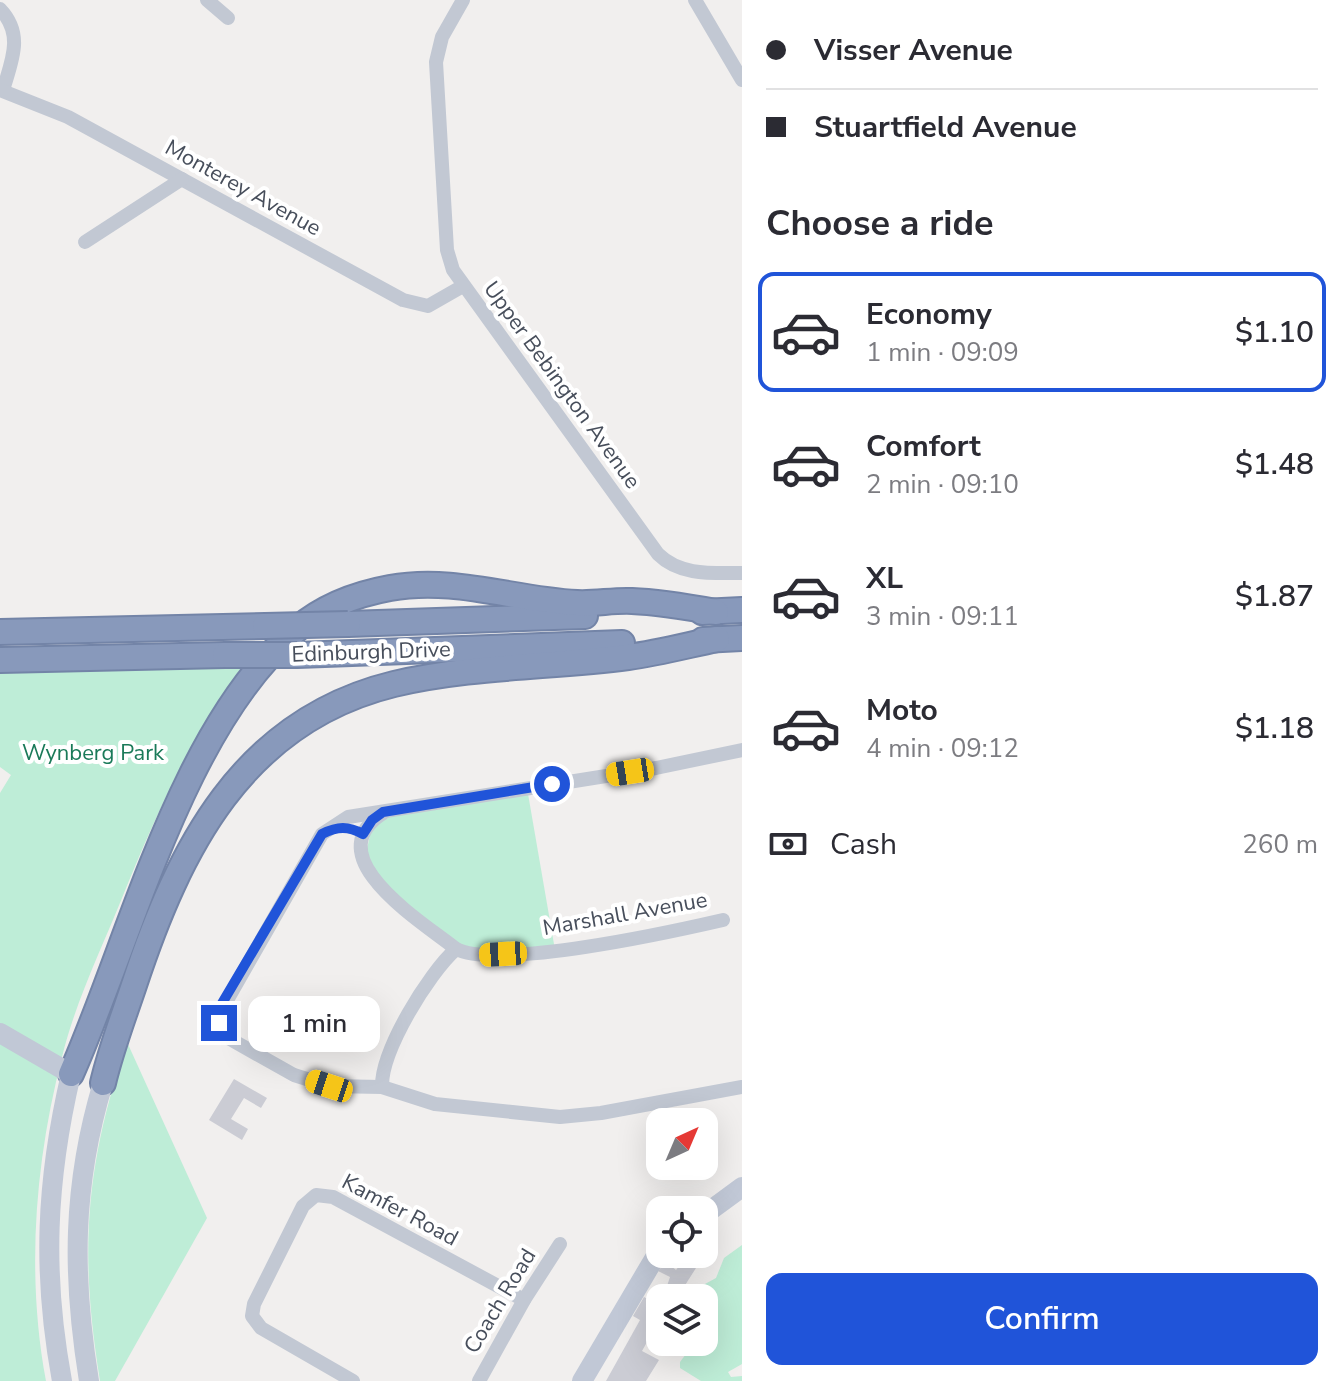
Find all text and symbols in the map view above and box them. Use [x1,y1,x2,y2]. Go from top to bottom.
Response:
text: Visser Avenue [814,30,1013,71]
text: Stuartfield Avenue [814,107,1077,148]
street label: Monterey Avenue [160,133,326,243]
text: Choose a ride [766,199,994,248]
street label: Upper Bebington Avenue [476,275,648,495]
text: Economy [866,294,992,335]
icon: car [770,296,842,368]
text: $1.10 [1235,312,1314,353]
text: 1 min · 09:09 [866,335,1019,370]
text: Comfort [866,426,981,467]
icon: car [770,428,842,500]
text: $1.48 [1235,444,1314,485]
text: 2 min · 09:10 [866,467,1019,502]
text: XL [866,558,903,599]
icon: car [770,560,842,632]
text: $1.87 [1235,576,1314,617]
text: 3 min · 09:11 [866,599,1019,634]
street label: Edinburgh Drive [291,634,451,670]
text: Moto [866,690,938,731]
icon: car [770,692,842,764]
text: $1.18 [1235,708,1314,749]
text: 4 min · 09:12 [866,731,1019,766]
park label: Wynberg Park [22,738,165,768]
car [604,756,656,788]
route start [534,766,570,802]
icon: cash [766,822,810,866]
text: Cash [830,824,897,865]
text: 260 m [1242,827,1318,862]
street label: Marshall Avenue [540,885,710,943]
car [478,941,528,967]
callout: 1 min [247,995,379,1051]
route end [201,1005,237,1041]
text: 1 min [281,1006,347,1041]
car [302,1067,356,1105]
north arrow [646,1108,718,1180]
map controls [646,1108,718,1356]
street label: Kamfer Road [337,1167,463,1253]
button: locate [646,1196,718,1268]
street label: Coach Road [457,1243,543,1359]
button: Confirm [766,1273,1318,1365]
button: layers [646,1284,718,1356]

